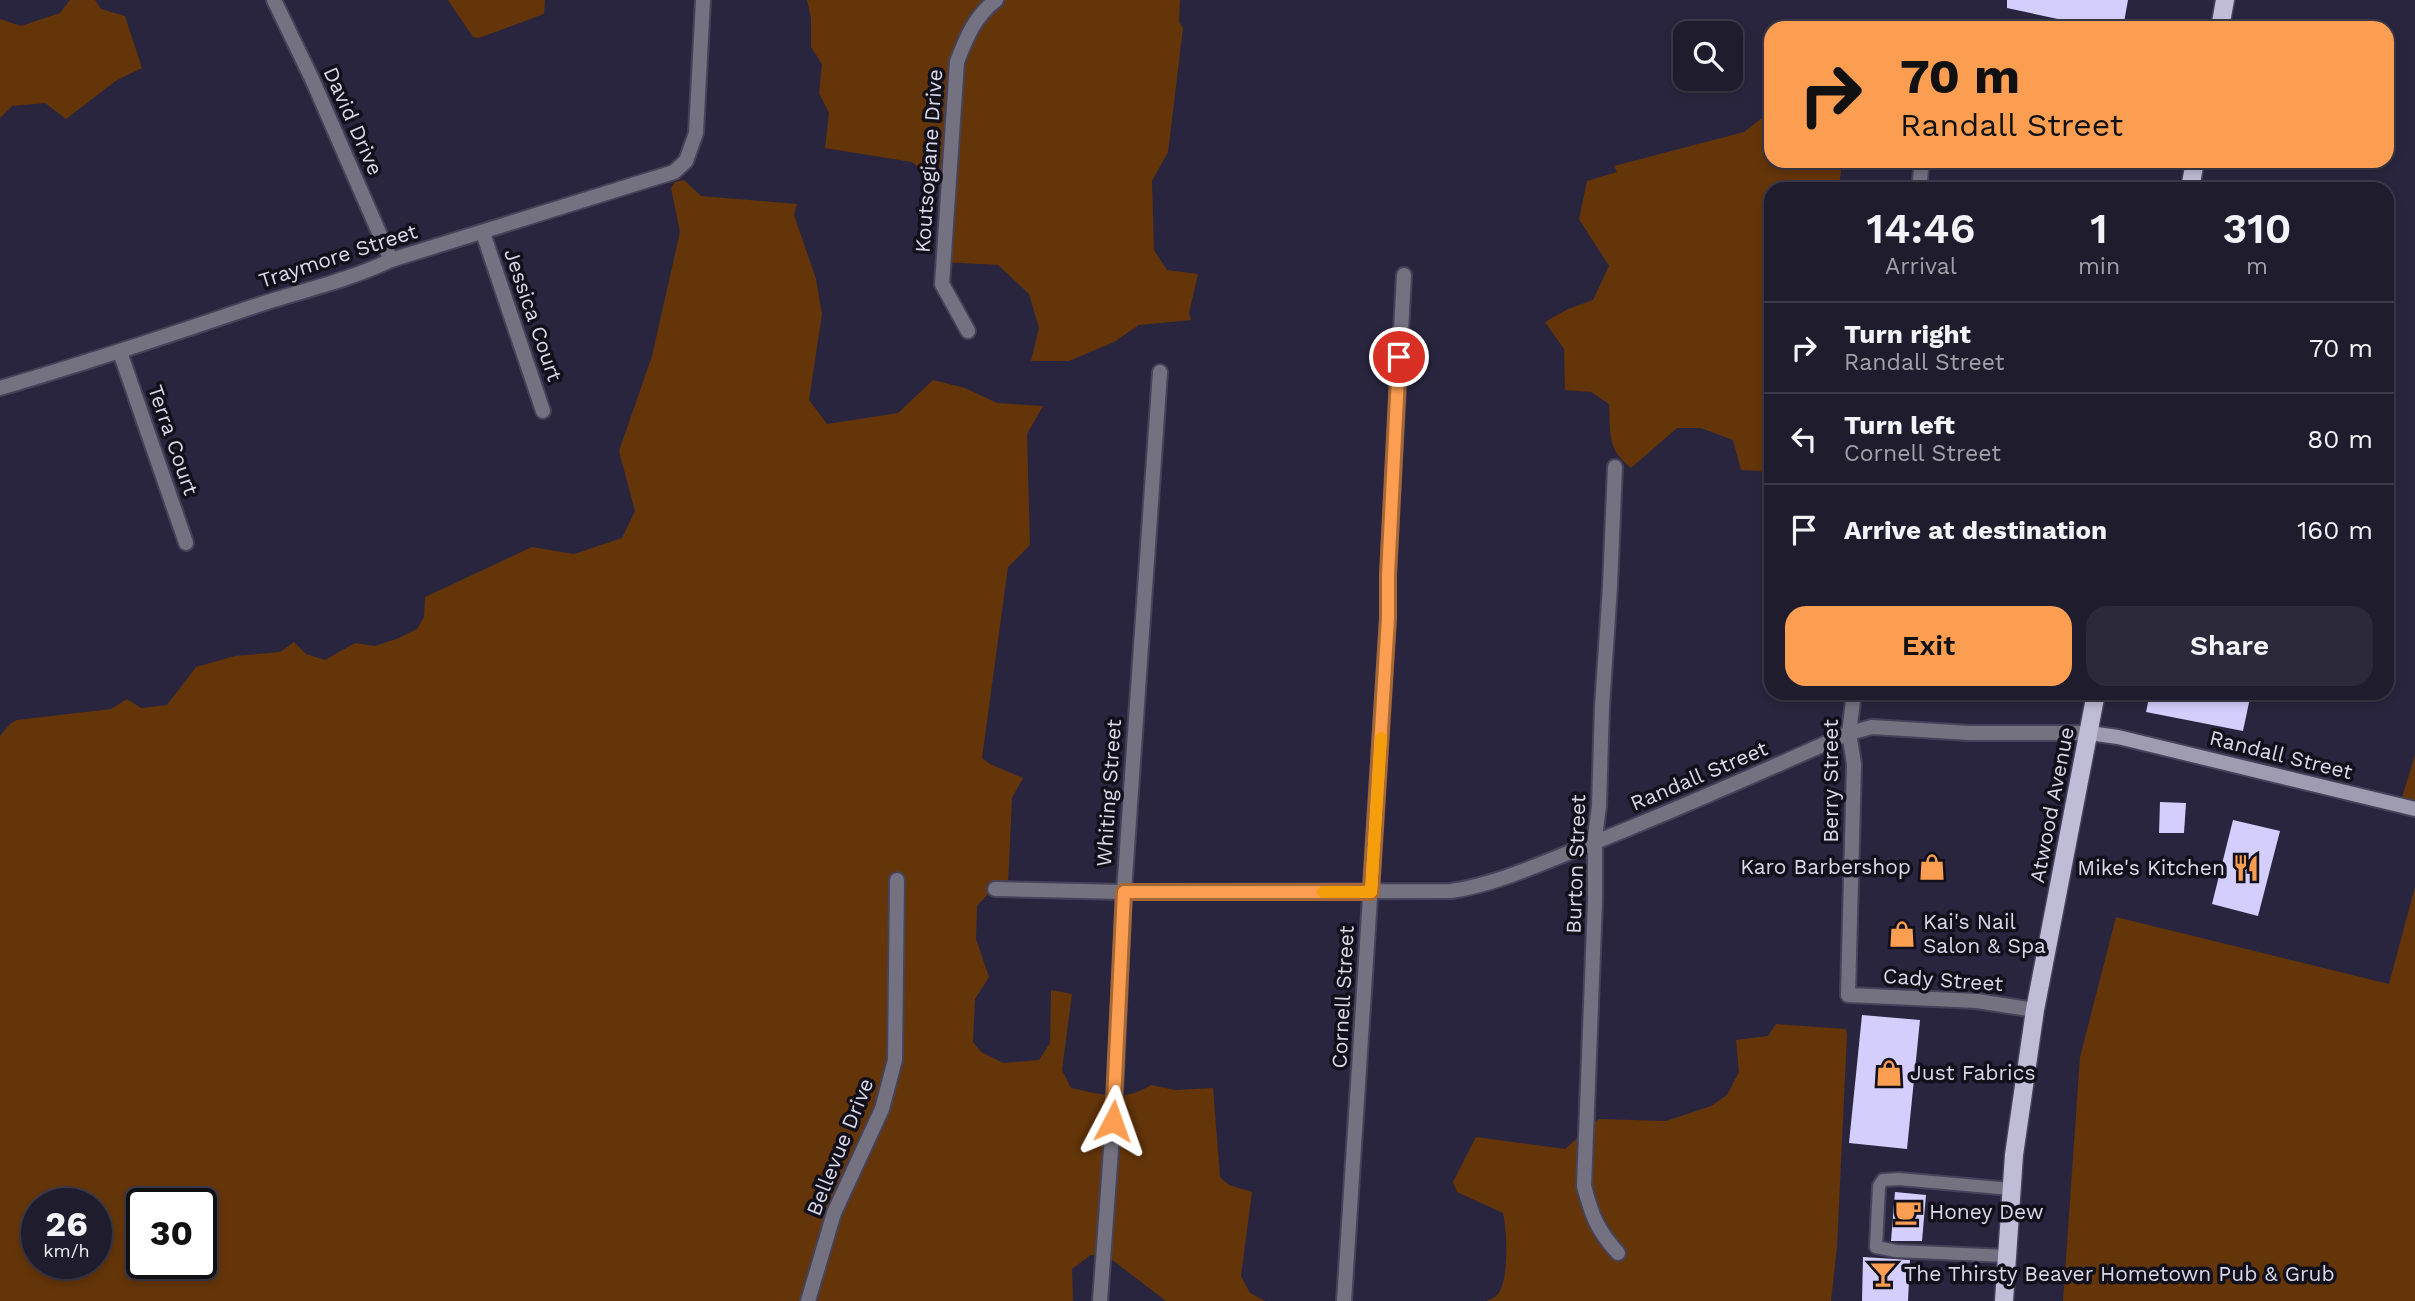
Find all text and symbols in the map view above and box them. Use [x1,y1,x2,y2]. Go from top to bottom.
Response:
map controls [1673,21,1743,91]
button: search [1673,21,1743,91]
text: 70 m [1900,47,2020,105]
icon: right [1785,49,1876,140]
street label: David Drive [319,63,388,179]
street label: Koutsogiane Drive [910,68,947,254]
text: Randall Street [1900,106,2123,144]
text: 14:46 [1866,204,1975,253]
text: 1 [2090,204,2108,253]
text: 310 [2223,204,2292,253]
street label: Traymore Street [256,218,420,293]
street label: Jessica Court [499,245,568,385]
text: Arrival [1885,253,1957,280]
text: min [2078,253,2120,280]
text: m [2246,253,2268,280]
text: Turn right [1844,319,1971,349]
pin [1369,327,1429,387]
icon: right [1785,329,1823,367]
text: 70 m [2309,333,2373,363]
icon: arrive [1380,338,1418,376]
text: Randall Street [1844,349,2004,376]
street label: Terra Court [143,382,204,498]
text: Turn left [1844,410,1955,440]
icon: left [1785,420,1823,458]
text: 80 m [2307,424,2373,454]
text: Cornell Street [1844,440,2001,467]
icon: arrive [1785,511,1823,549]
text: Arrive at destination [1844,515,2107,545]
text: 160 m [2297,515,2373,545]
button: Exit [1785,606,2072,686]
button: Share [2086,606,2373,686]
street label: Whiting Street [1091,718,1126,868]
street label: Berry Street [1818,719,1843,843]
street label: Atwood Avenue [2024,725,2079,885]
street label: Randall Street [2207,725,2355,784]
street label: Randall Street [1627,735,1771,816]
street label: Burton Street [1561,794,1590,934]
shop icon: Karo Barbershop [1917,852,1947,882]
restaurant icon: Mike's Kitchen [2231,853,2261,883]
place label: Karo Barbershop [1740,854,1911,879]
place label: Mike's Kitchen [2077,855,2225,880]
place label: Kai's Nail Salon & Spa [1923,909,2046,958]
shop icon: Kai's Nail Salon & Spa [1887,919,1917,949]
street label: Cornell Street [1326,925,1359,1069]
street label: Cady Street [1882,963,2004,996]
shop icon: Just Fabrics [1874,1058,1904,1088]
place label: Just Fabrics [1910,1060,2035,1085]
street label: Bellevue Drive [801,1074,878,1219]
position arrow [1076,1084,1150,1158]
speed limit sign: 30 [126,1188,217,1279]
cafe icon: Honey Dew [1893,1197,1923,1227]
place label: Honey Dew [1929,1199,2044,1224]
text: 26 [45,1203,88,1245]
text: km/h [43,1240,90,1261]
bar icon: The Thirsty Beaver Hometown Pub & Grub [1868,1259,1898,1289]
place label: The Thirsty Beaver Hometown Pub & Grub [1904,1261,2335,1286]

